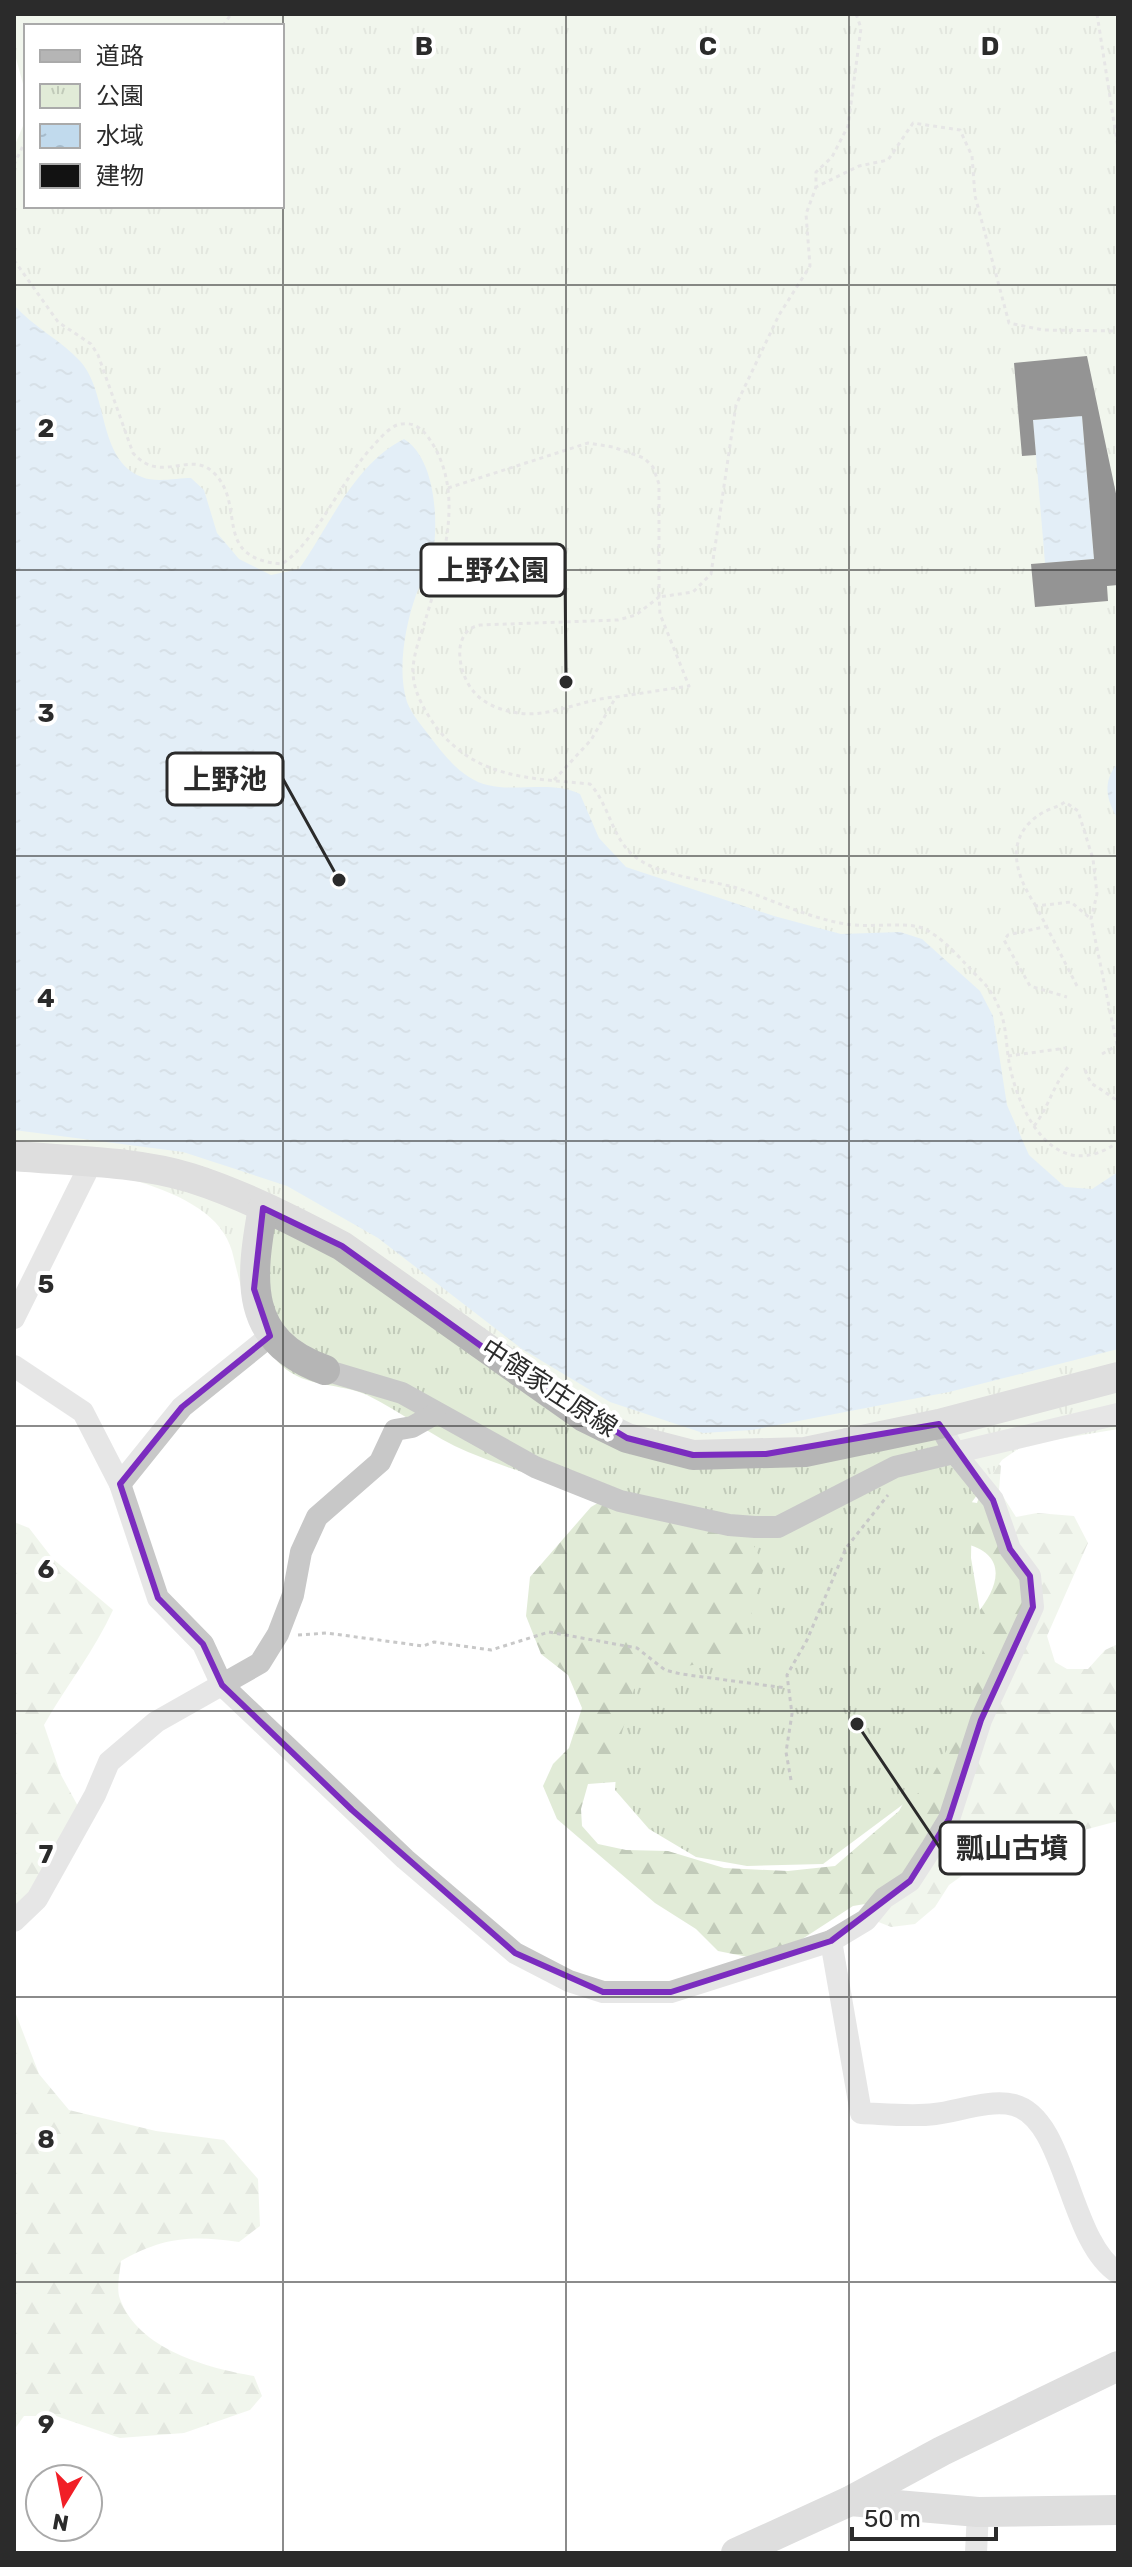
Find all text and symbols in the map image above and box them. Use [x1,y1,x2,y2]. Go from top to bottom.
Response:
legend [24,24,284,208]
text: B [415,31,433,62]
text: C [699,31,717,62]
text: D [981,31,999,62]
text: 道路 [96,42,144,70]
text: 公園 [96,82,144,110]
text: 水域 [96,122,144,150]
text: 建物 [96,162,144,190]
text: 2 [38,413,54,444]
callout: 上野公園 [421,544,565,596]
text: 上野公園 [437,554,549,587]
text: 3 [37,698,55,729]
callout: 上野池 [167,753,283,805]
text: 上野池 [183,763,267,796]
text: 4 [37,983,55,1014]
text: 5 [38,1269,54,1300]
street label: 中領家庄原線 [475,1333,623,1443]
text: 6 [38,1554,55,1585]
callout: 瓢山古墳 [940,1822,1084,1874]
text: 瓢山古墳 [956,1832,1068,1865]
text: 7 [39,1839,54,1870]
text: 8 [37,2124,55,2155]
text: 9 [38,2409,54,2440]
north arrow [24,2463,104,2543]
scale bar [852,2491,996,2541]
text: 50 m [864,2505,921,2533]
text: N [50,2508,71,2537]

